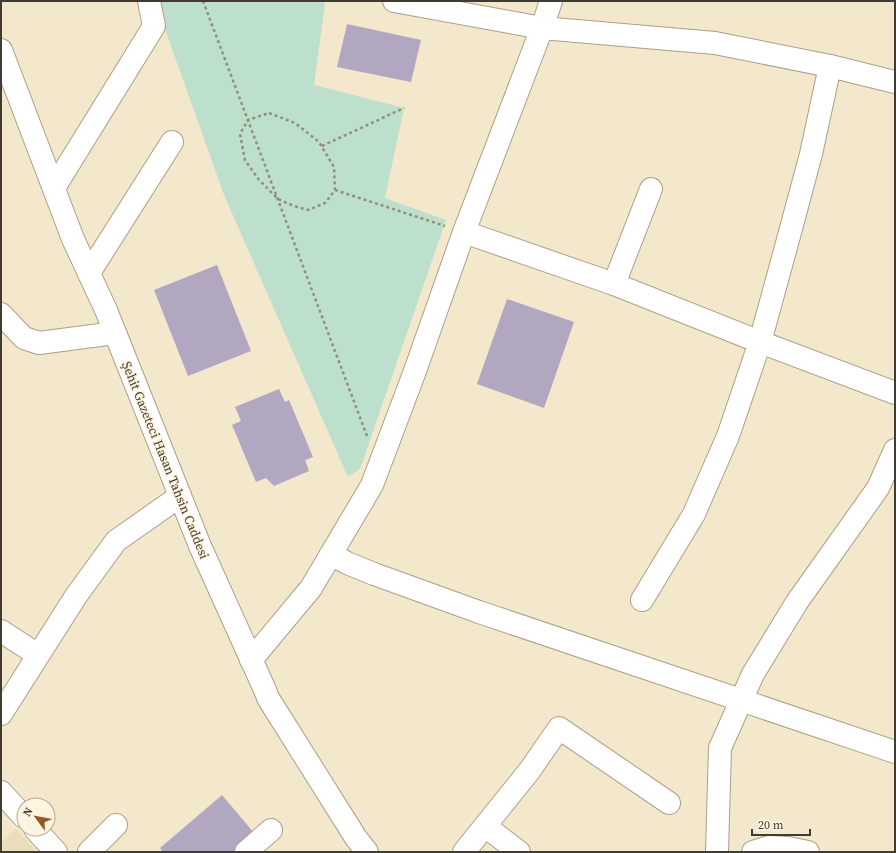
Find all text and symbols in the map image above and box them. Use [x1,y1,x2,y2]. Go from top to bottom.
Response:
street label: Şehit Gazeteci Hasan Tahsin Caddesi [118,359,213,562]
north arrow [16,797,56,837]
text: N [19,805,36,819]
scale bar [752,811,810,837]
text: 20 m [758,817,784,833]

